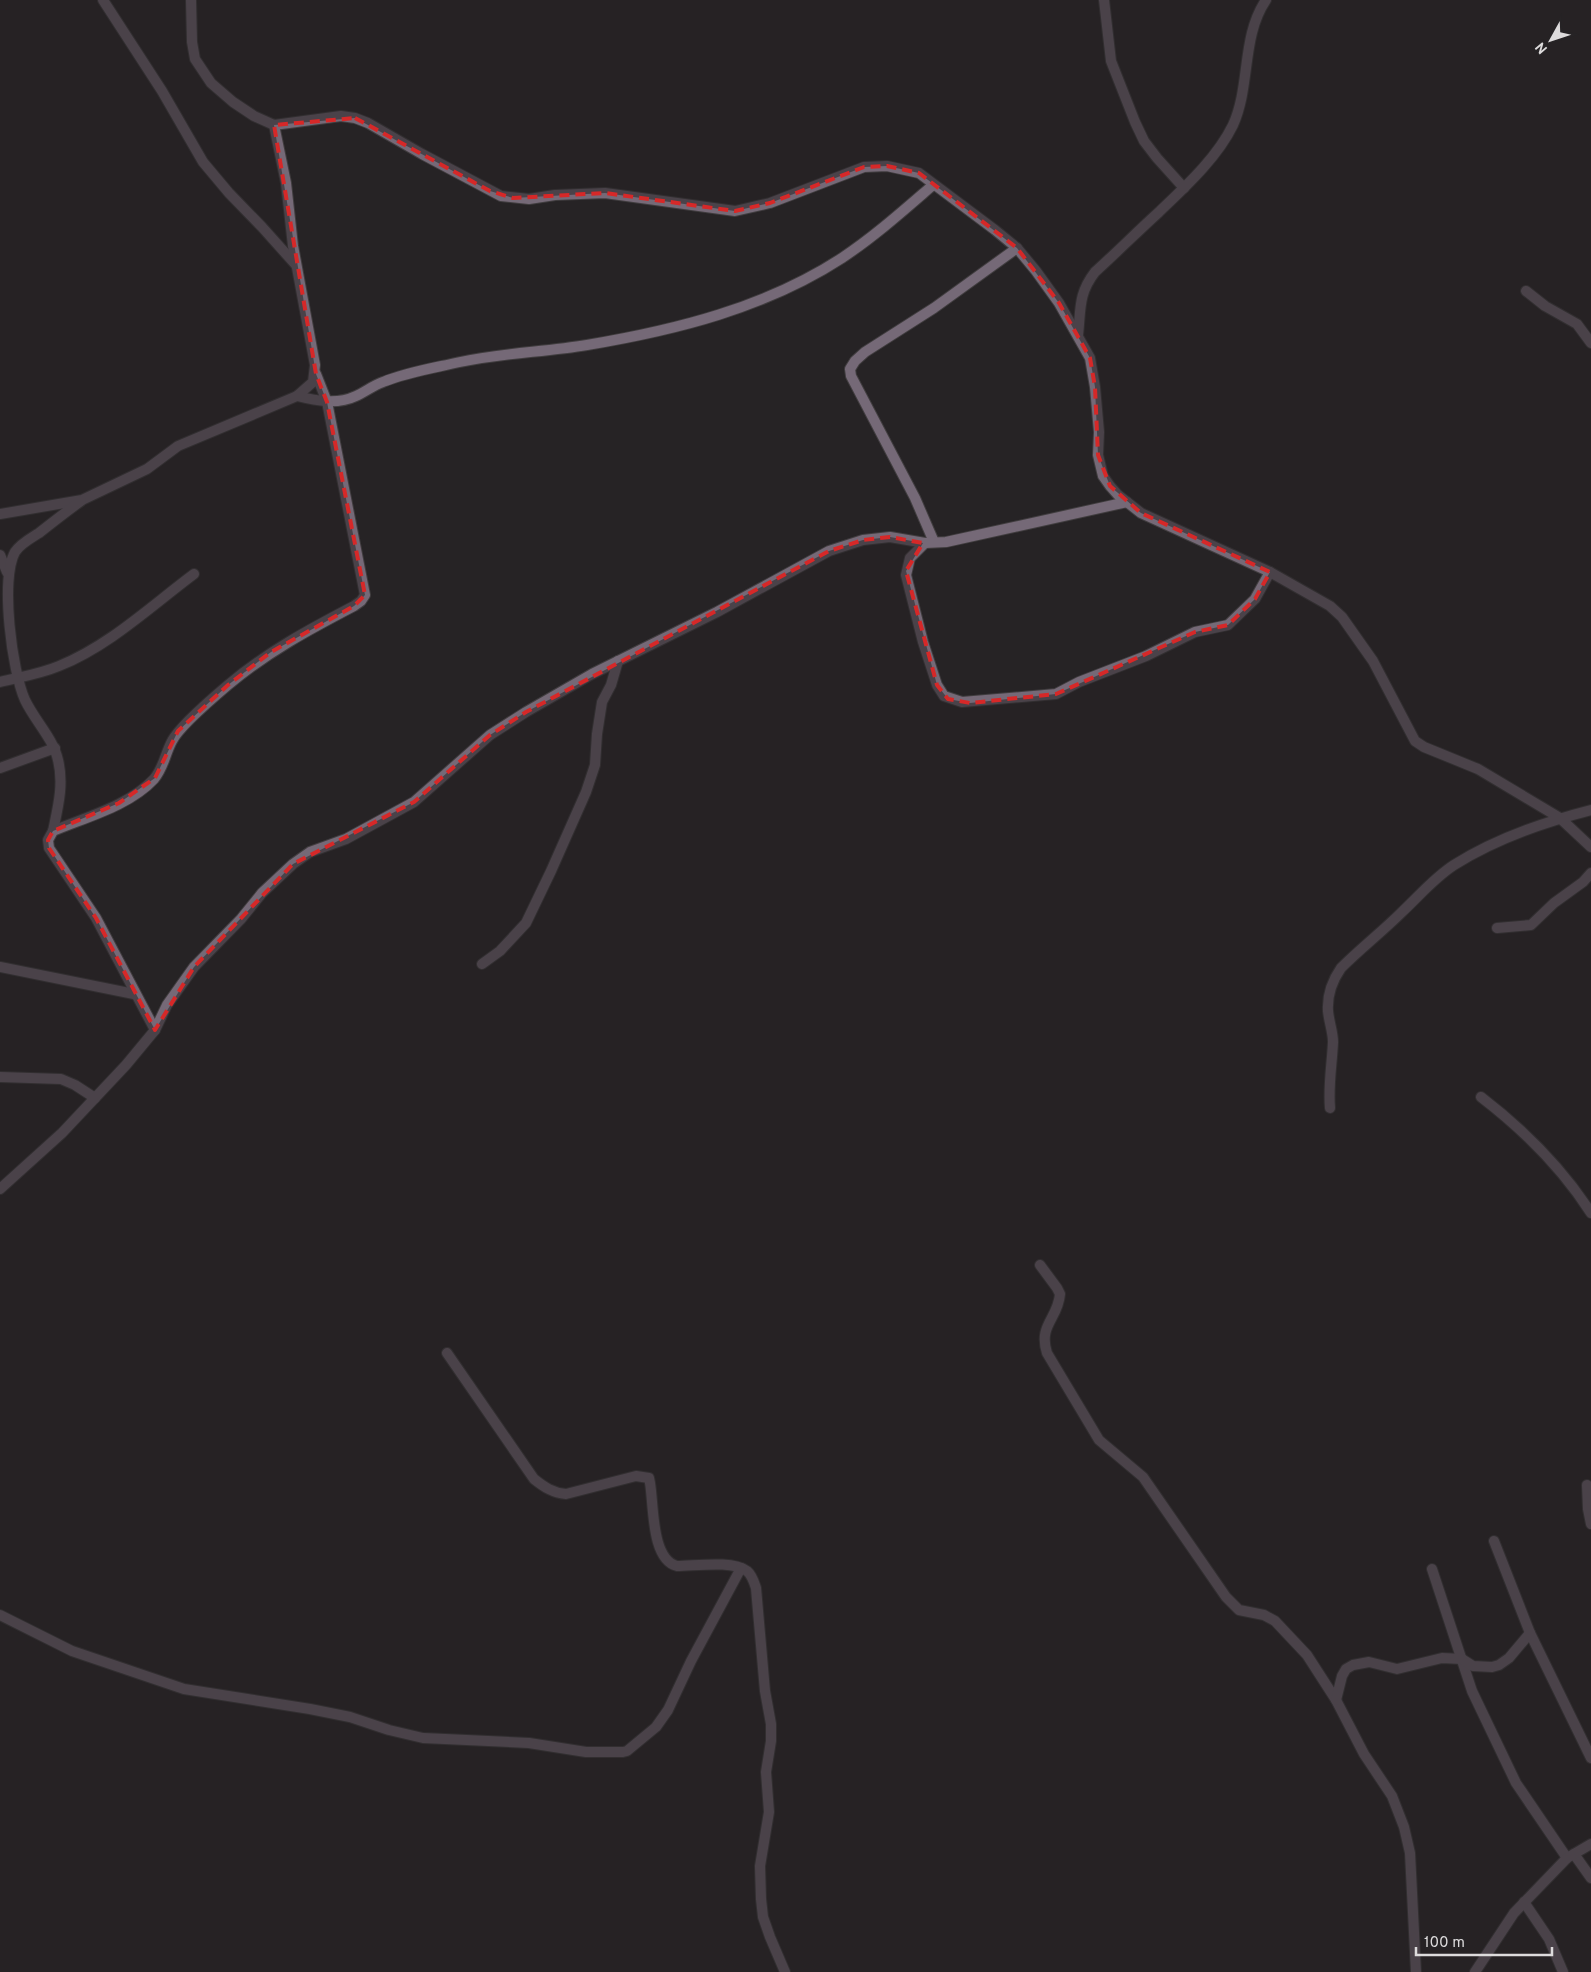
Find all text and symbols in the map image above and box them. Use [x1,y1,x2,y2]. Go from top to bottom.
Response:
north arrow [1526,15,1576,65]
text: N [1532,38,1552,57]
scale bar [1416,1924,1552,1956]
text: 100 m [1424,1934,1465,1953]

